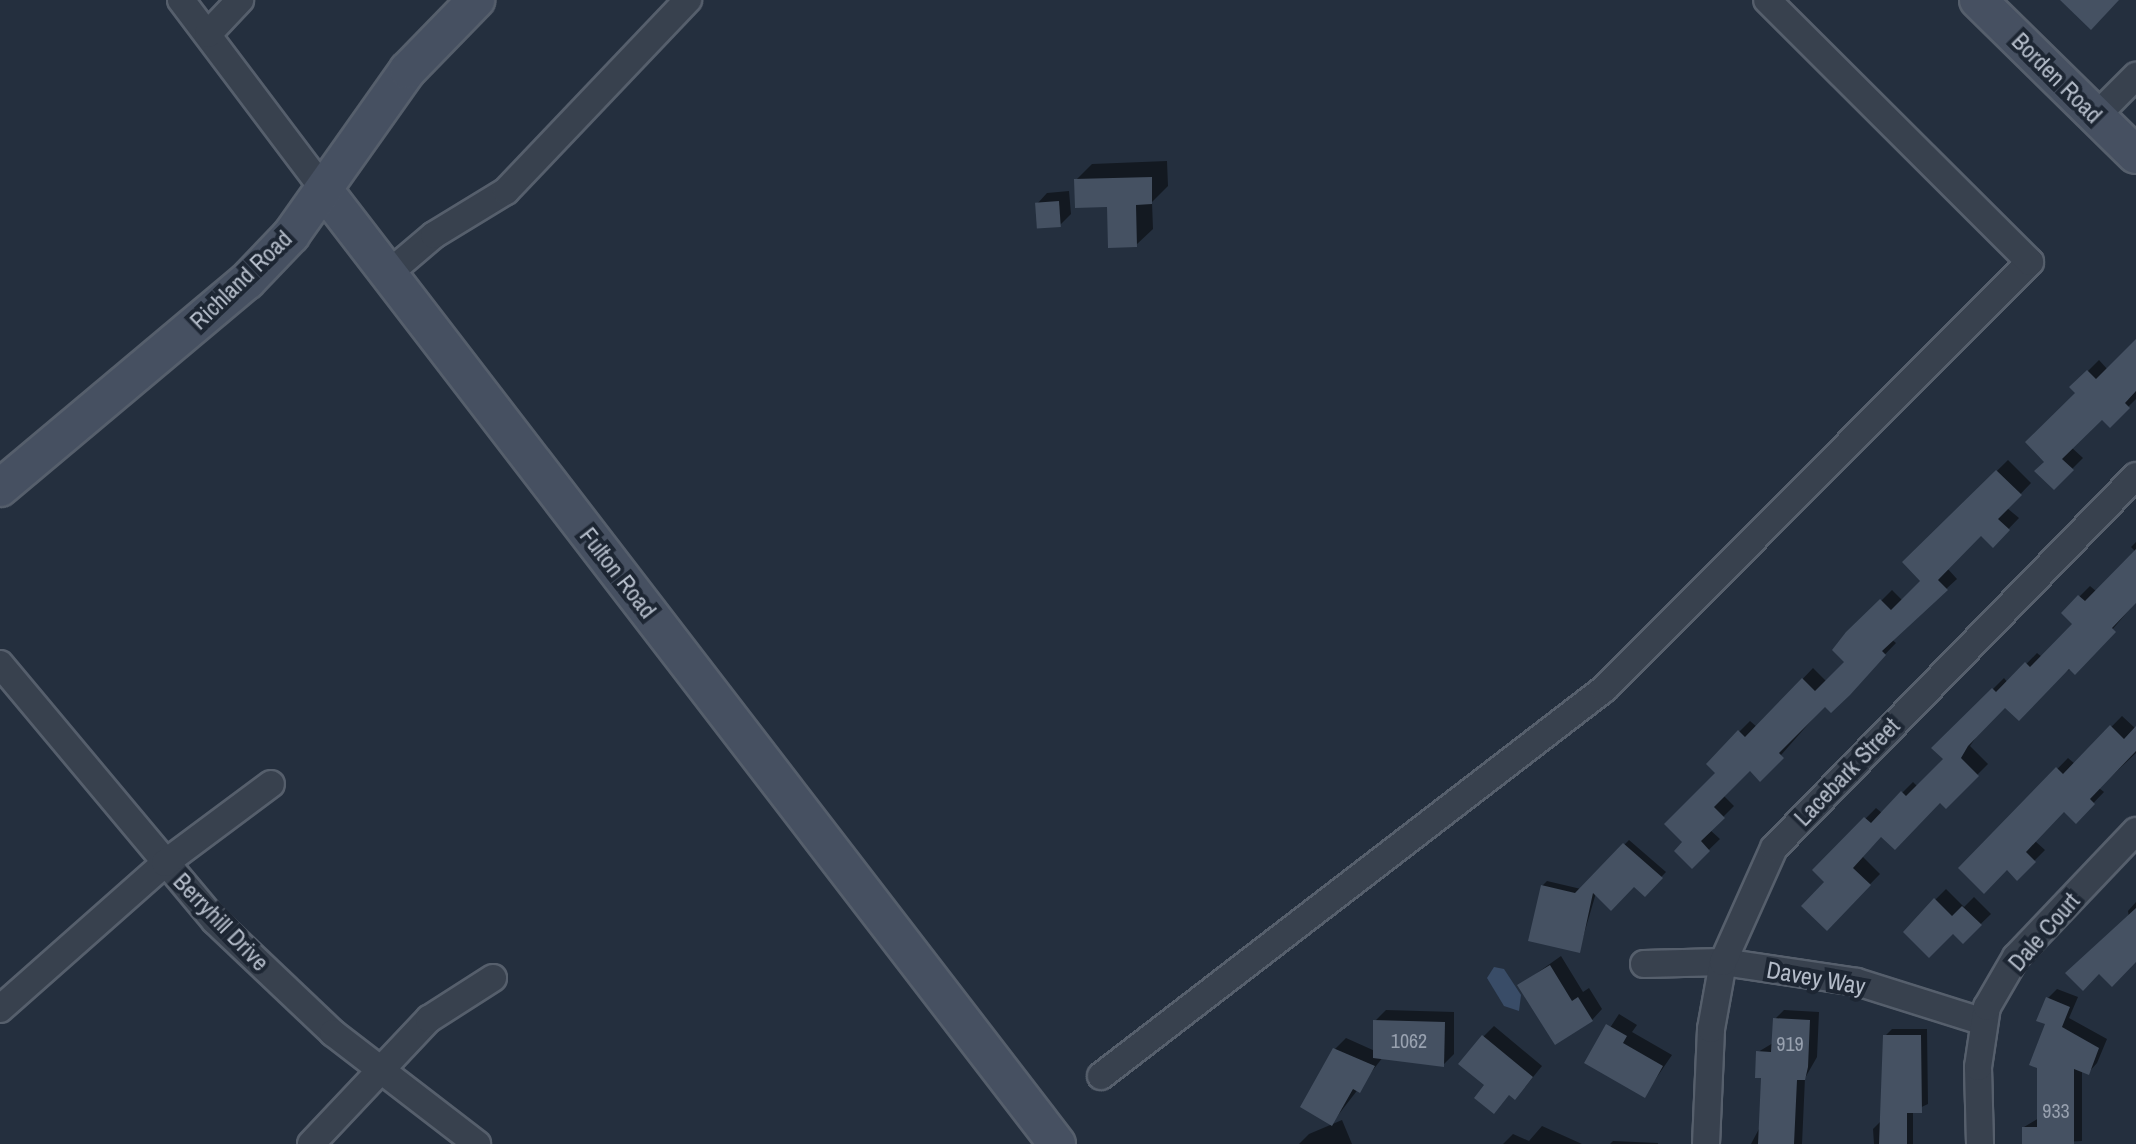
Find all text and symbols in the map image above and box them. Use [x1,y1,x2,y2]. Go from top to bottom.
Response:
street label: Borden Road [2006,27,2108,129]
street label: Richland Road [184,224,298,336]
street label: Fulton Road [574,522,662,624]
street label: Lacebark Street [1788,712,1906,832]
street label: Berryhill Drive [167,867,275,977]
street label: Dale Court [2002,887,2086,977]
street label: Davey Way [1764,955,1868,1001]
house number: 1062 [1391,1028,1427,1052]
house number: 919 [1776,1031,1804,1055]
house number: 933 [2042,1098,2070,1122]

